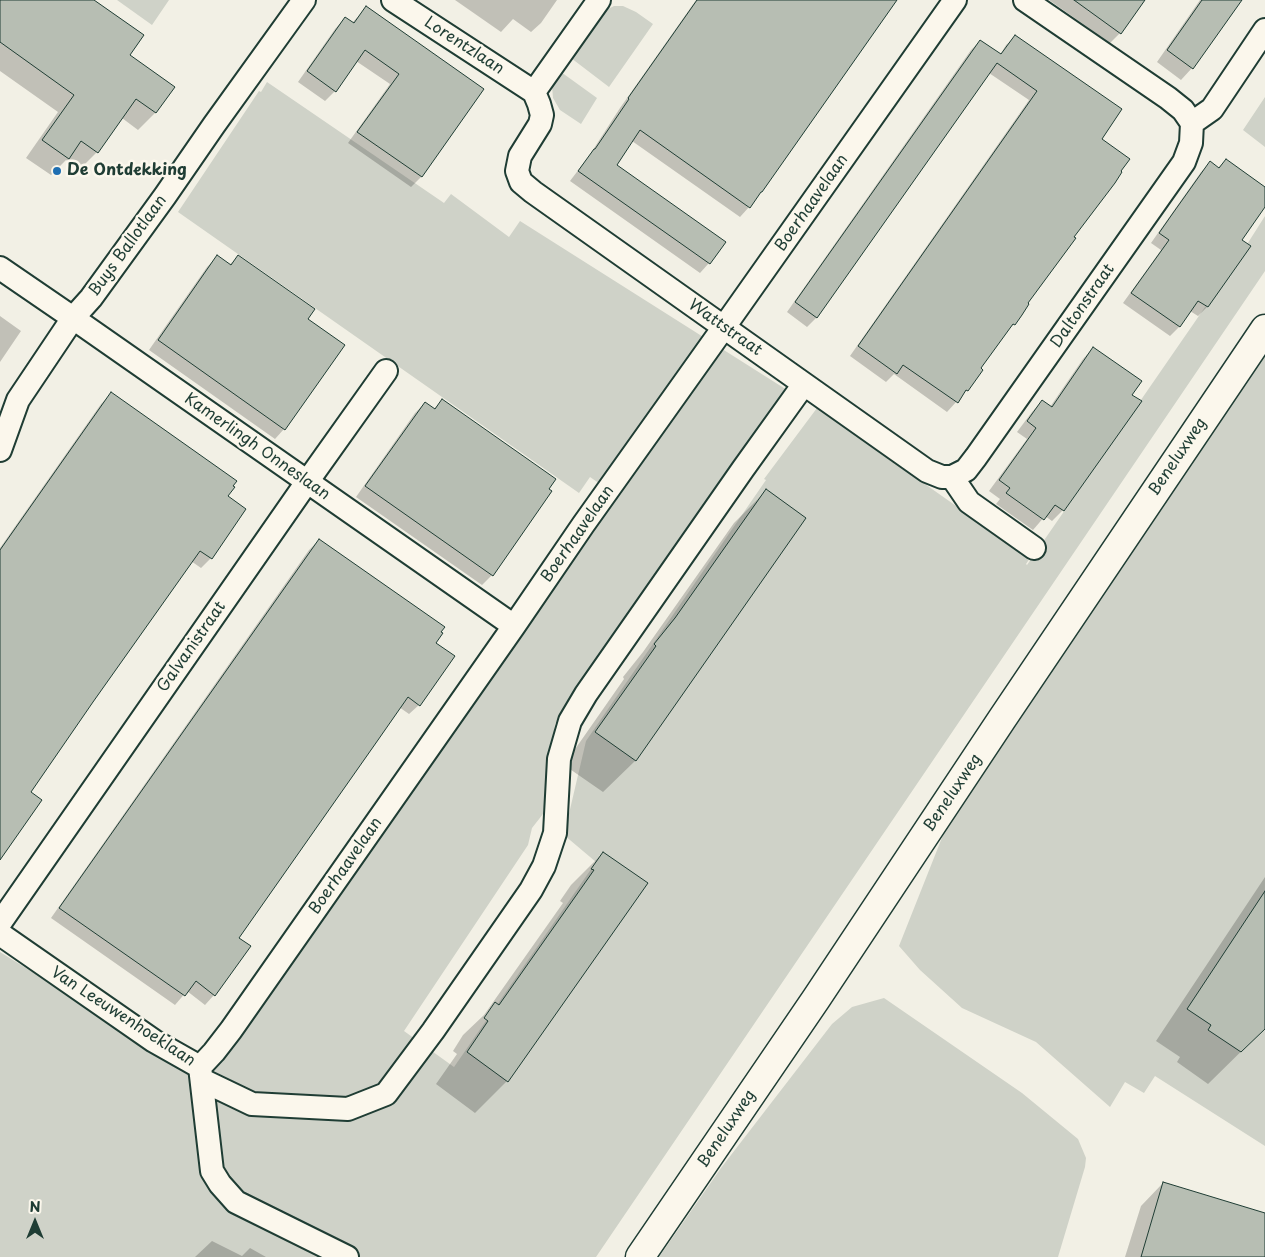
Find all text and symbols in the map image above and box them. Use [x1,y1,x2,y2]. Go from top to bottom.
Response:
street label: Lorentzlaan [421,13,507,79]
street label: Boerhaavelaan [771,151,853,255]
place label: De Ontdekking [67,161,187,181]
marker: De Ontdekking [51,165,63,177]
street label: Buys Ballotlaan [85,192,171,300]
street label: Daltonstraat [1047,260,1119,352]
street label: Wattstraat [684,296,766,360]
street label: Kamerlingh Onneslaan [181,389,333,505]
street label: Beneluxweg [1145,414,1211,500]
street label: Boerhaavelaan [537,482,619,586]
street label: Galvanistraat [154,598,230,696]
street label: Beneluxweg [920,750,986,836]
street label: Boerhaavelaan [305,814,387,918]
street label: Van Leeuwenhoeklaan [47,963,199,1071]
street label: Beneluxweg [694,1086,760,1172]
text: N [29,1196,41,1217]
north arrow [10,1197,60,1247]

